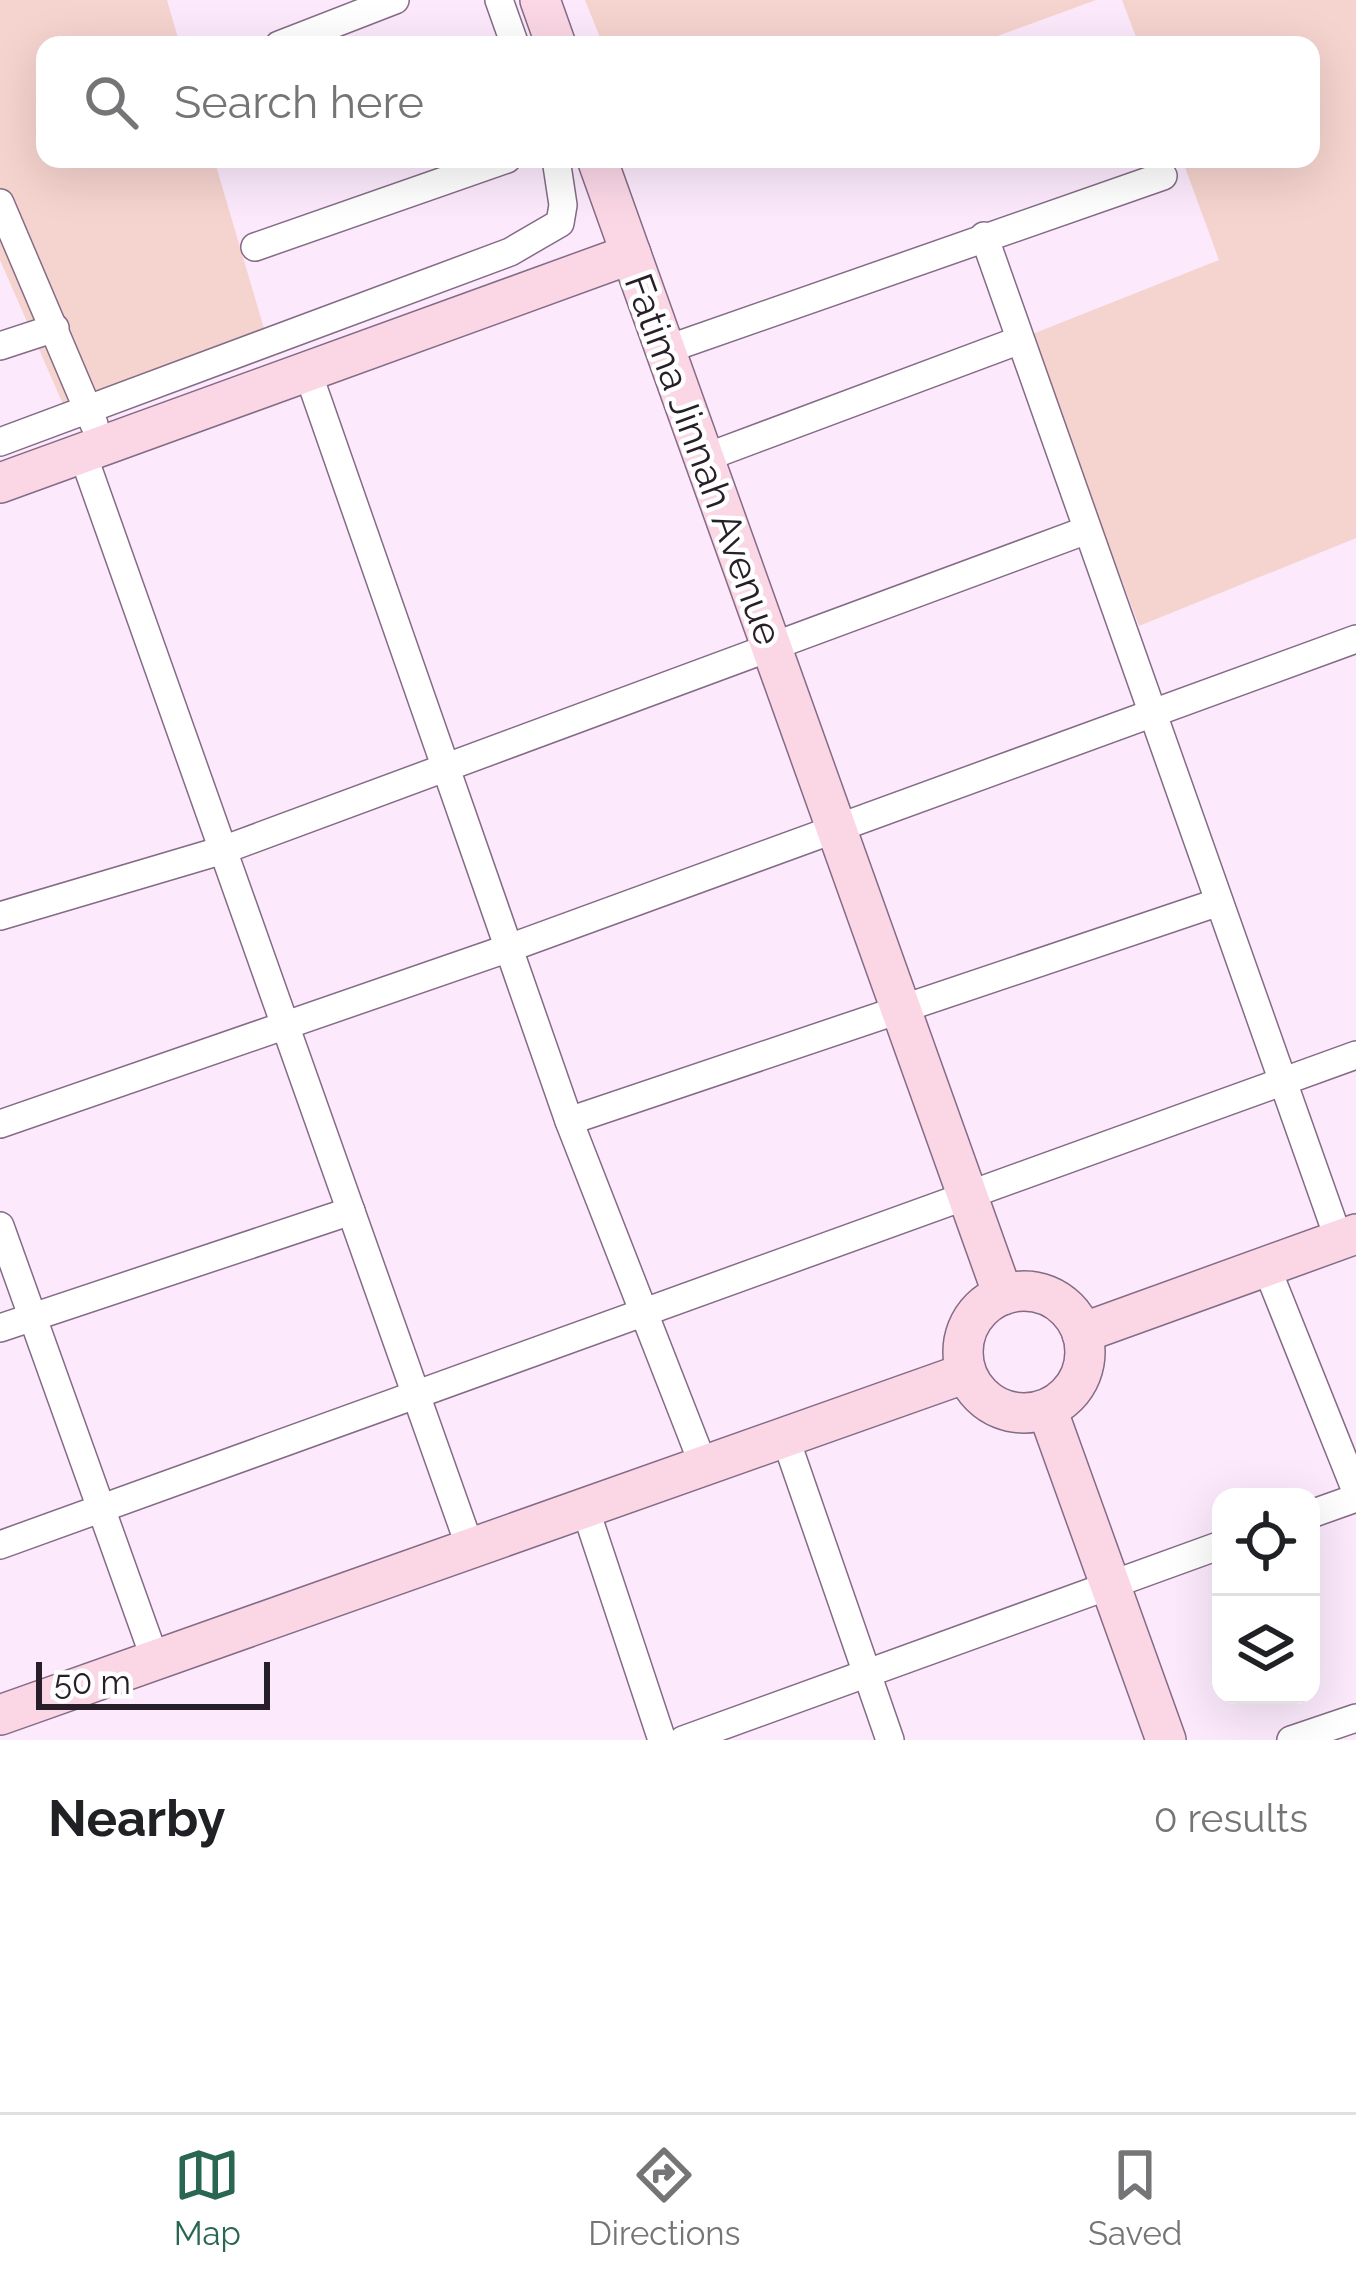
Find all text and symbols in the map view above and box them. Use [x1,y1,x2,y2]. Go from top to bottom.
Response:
search box [36,36,1320,168]
icon: search [78,69,144,135]
text: Search here [174,76,424,129]
street label: Fatima Jinnah Avenue [615,267,793,651]
map controls [1212,1488,1320,1704]
button: locate [1212,1488,1320,1596]
button: layers [1212,1596,1320,1704]
scale bar [36,1656,270,1709]
text: 50 m [54,1663,131,1702]
text: Nearby [48,1788,225,1848]
text: 0 results [1154,1795,1308,1841]
tab: Map [174,2142,241,2253]
tab: Directions [588,2142,741,2253]
tab: Saved [1088,2142,1182,2253]

